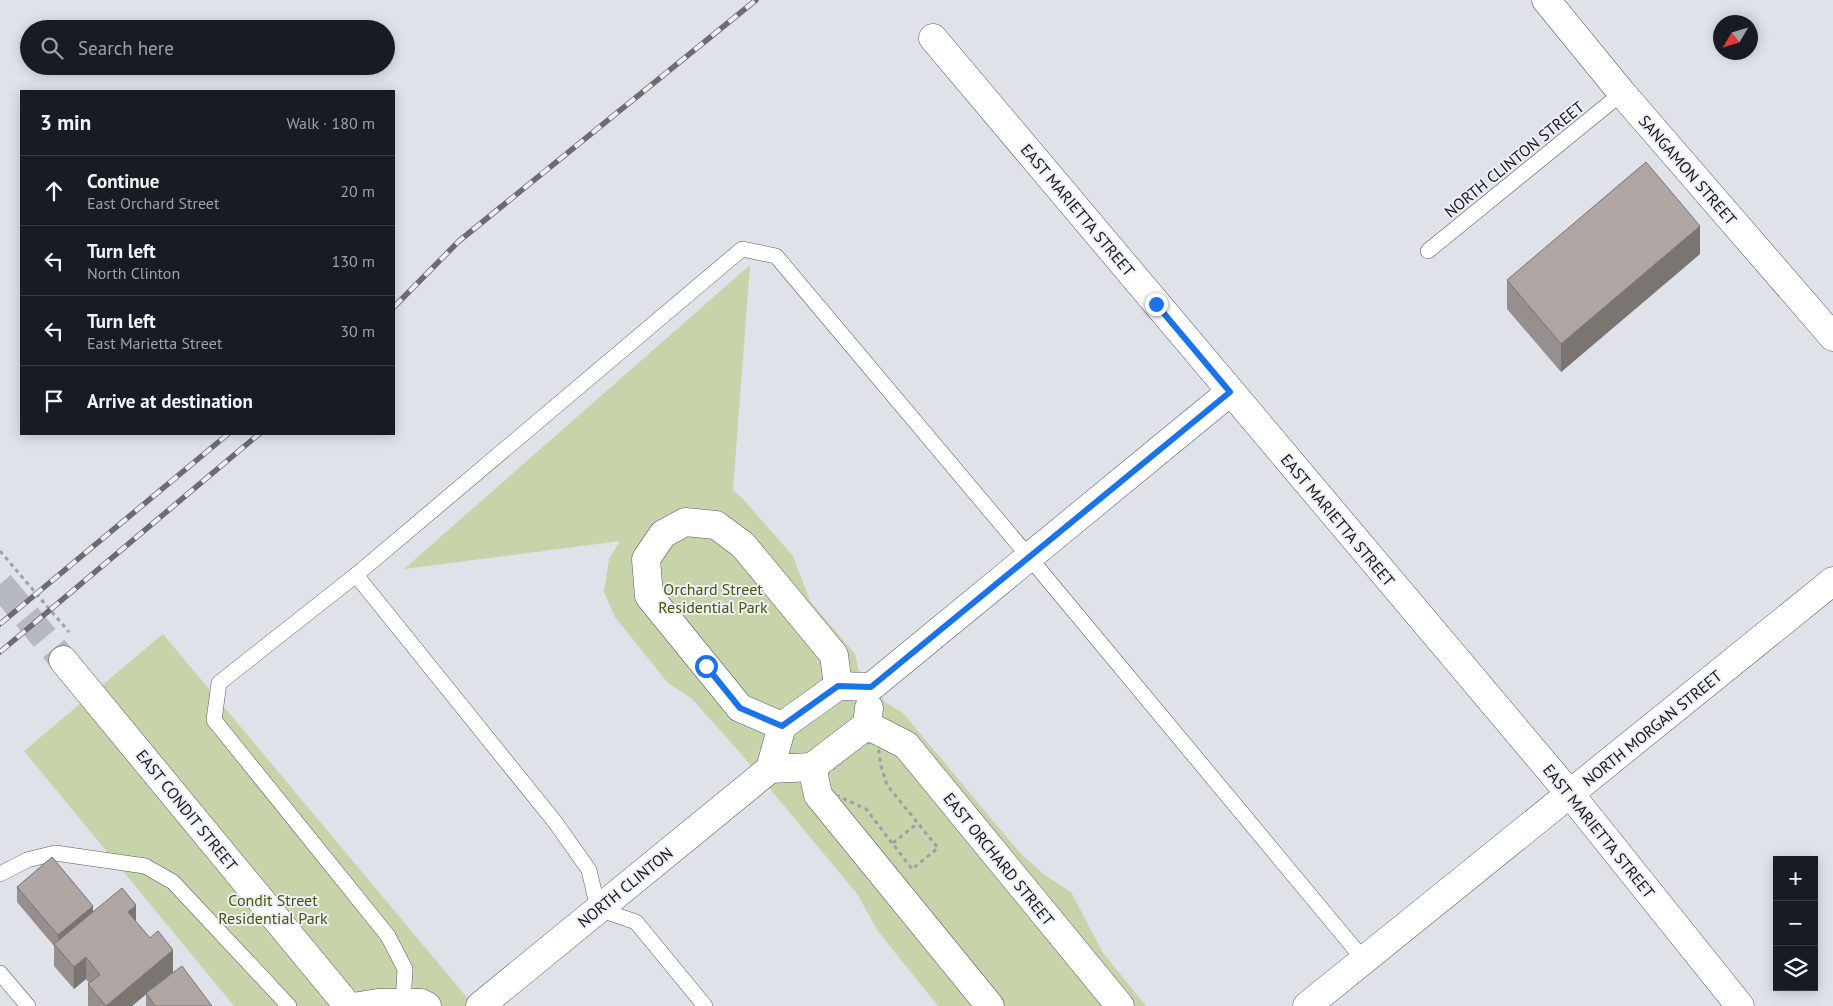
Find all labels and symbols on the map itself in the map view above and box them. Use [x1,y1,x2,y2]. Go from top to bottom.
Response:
north arrow [1713,15,1758,60]
street label: NORTH CLINTON STREET [1440,96,1588,222]
street label: SANGAMON STREET [1635,111,1741,229]
street label: EAST MARIETTA STREET [1017,140,1139,280]
route end [1145,293,1168,316]
street label: EAST MARIETTA STREET [1277,450,1399,590]
park label: Orchard Street Residential Park [658,579,768,617]
route start [695,655,718,678]
street label: NORTH MORGAN STREET [1578,665,1726,790]
street label: EAST CONDIT STREET [132,745,242,875]
street label: EAST MARIETTA STREET [1539,760,1659,902]
street label: EAST ORCHARD STREET [939,789,1059,930]
street label: NORTH CLINTON [573,842,677,932]
park label: Condit Street Residential Park [218,890,328,928]

